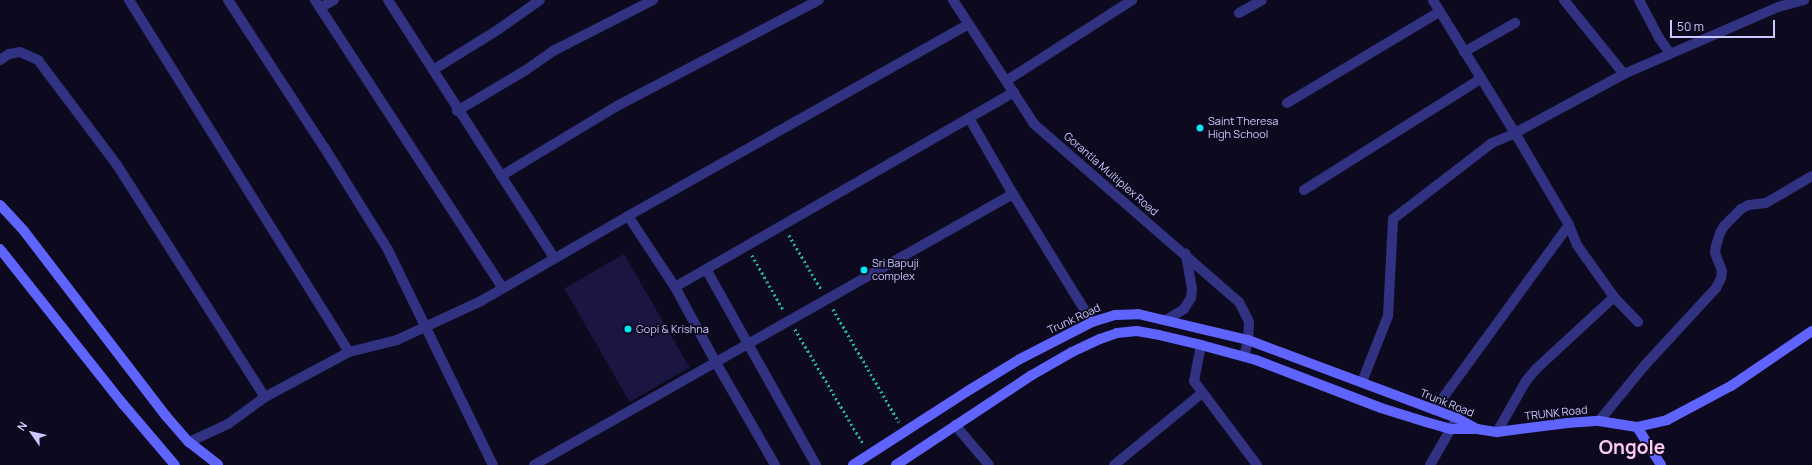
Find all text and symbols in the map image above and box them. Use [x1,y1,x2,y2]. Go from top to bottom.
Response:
scale bar [1672,12,1777,38]
text: 50 m [1677,18,1704,35]
place label: Saint Theresa High School [1208,115,1278,141]
marker: Saint Theresa High School [1195,123,1205,133]
street label: Gorantla Multiplex Road [1061,129,1161,219]
place label: Sri Bapuji complex [872,257,919,283]
marker: Sri Bapuji complex [859,265,869,275]
street label: Trunk Road [1045,301,1103,337]
place label: Gopi & Krishna [636,322,709,336]
marker: Gopi & Krishna [623,324,633,334]
street label: Trunk Road [1418,386,1476,420]
street label: TRUNK Road [1524,403,1588,423]
north arrow [12,413,52,453]
text: N [13,419,30,433]
district label: Ongole [1599,437,1665,459]

